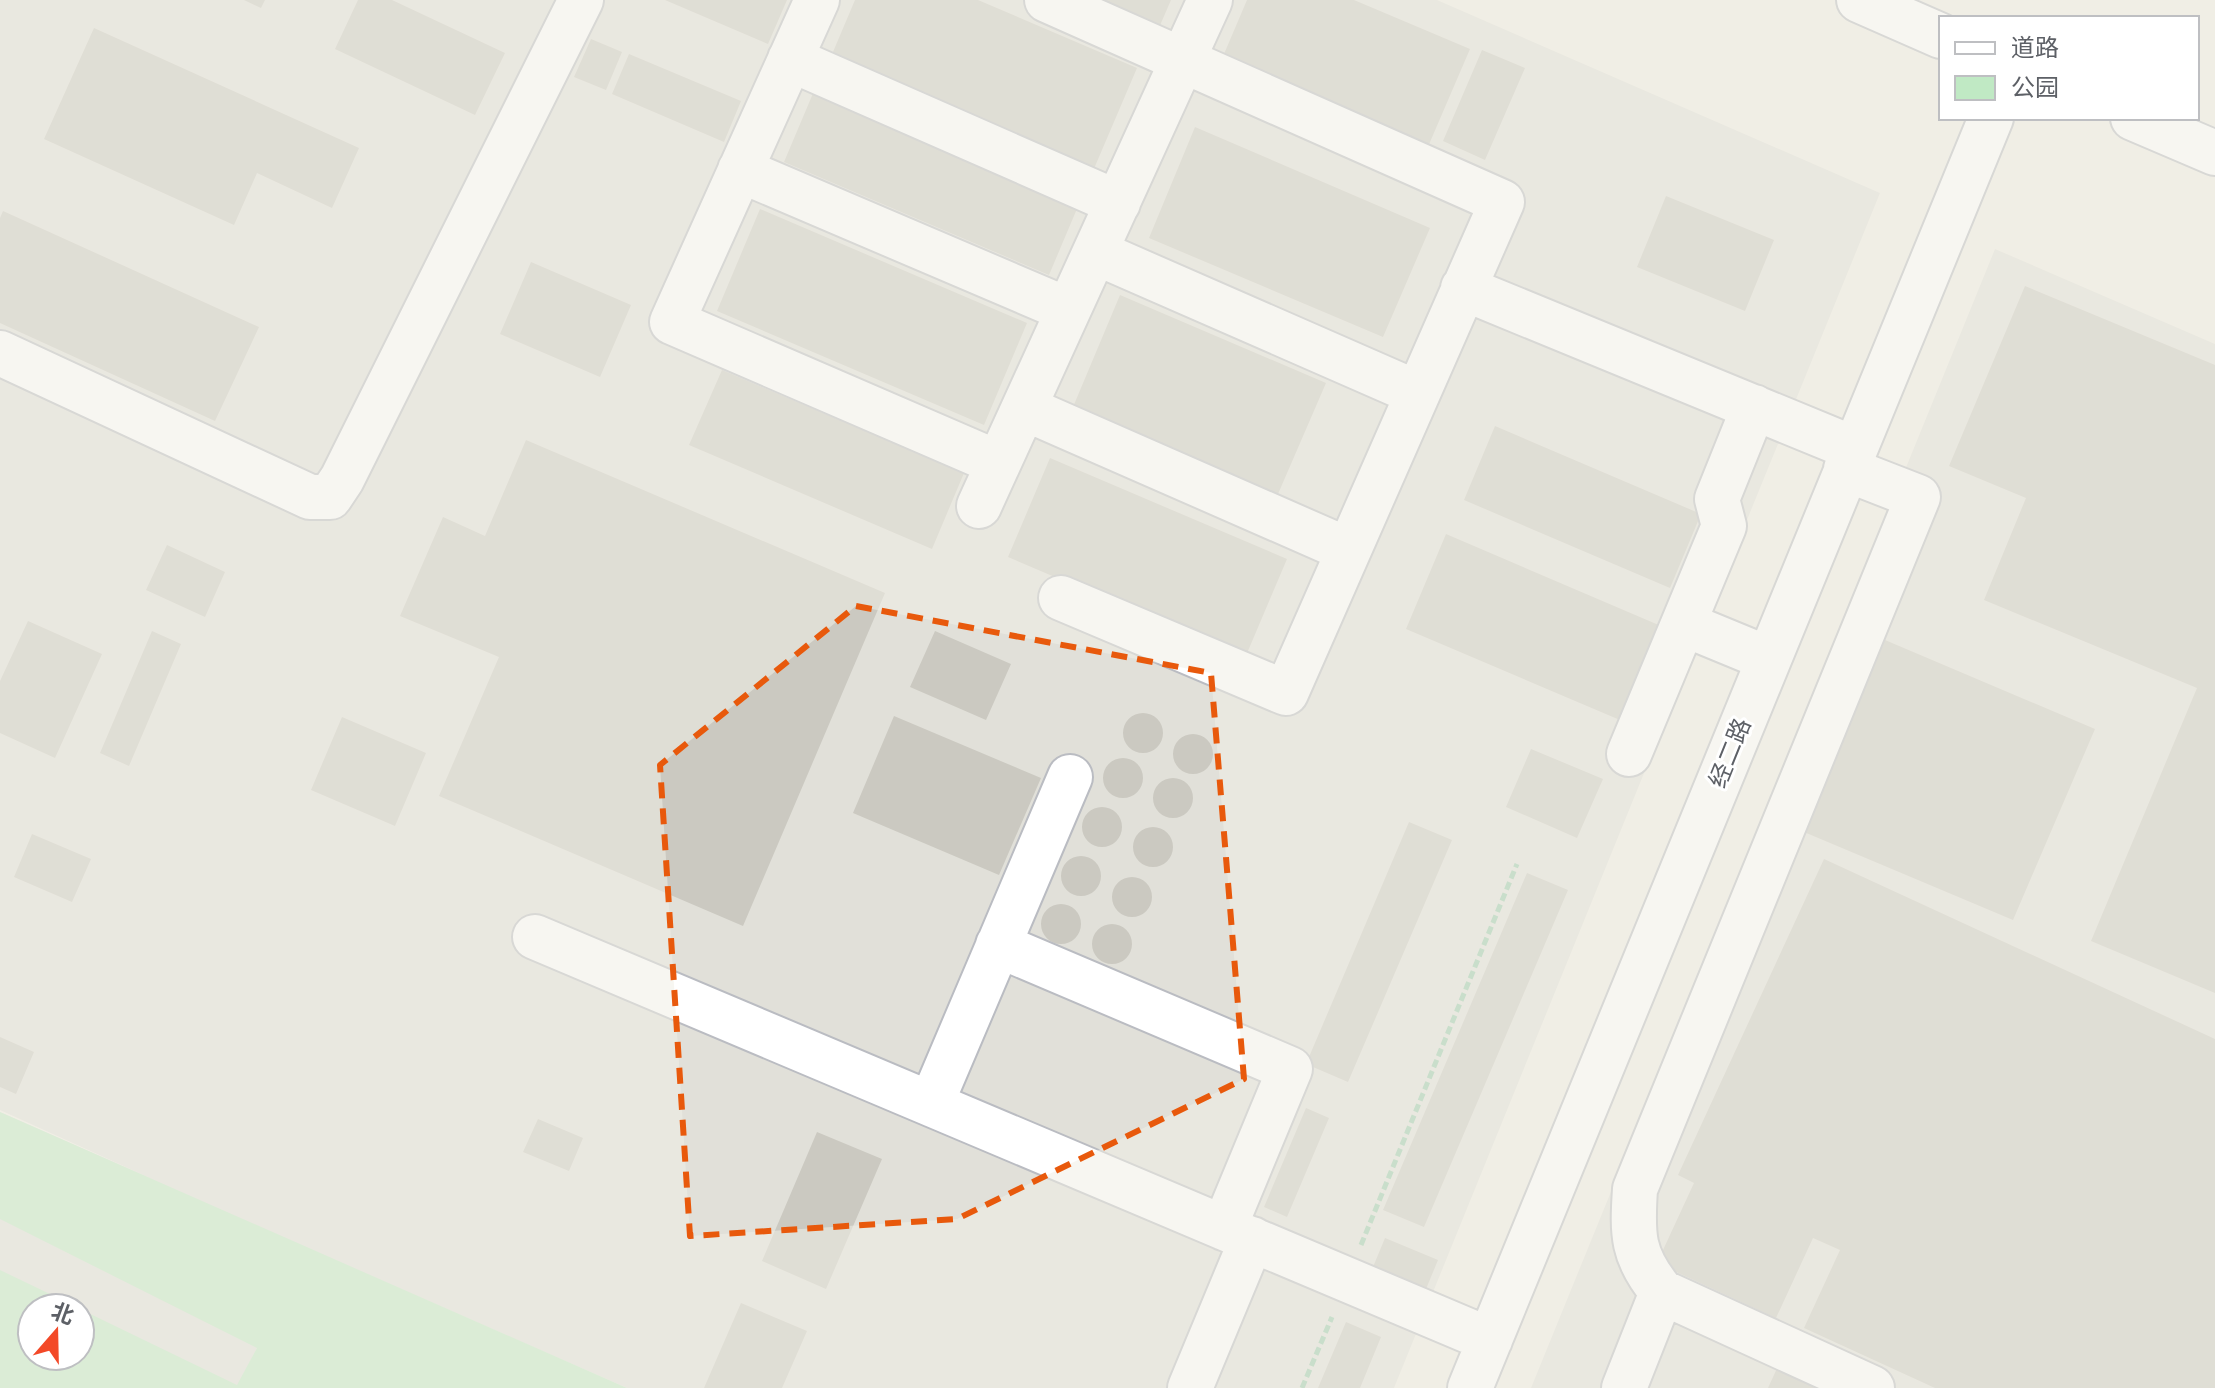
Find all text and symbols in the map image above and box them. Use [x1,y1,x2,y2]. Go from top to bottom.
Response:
legend [1939,16,2199,120]
text: 道路 [2011,34,2059,62]
text: 公园 [2011,74,2059,102]
street label: 经二路 [1704,714,1756,792]
north arrow [16,1292,96,1372]
text: 北 [48,1297,78,1330]

